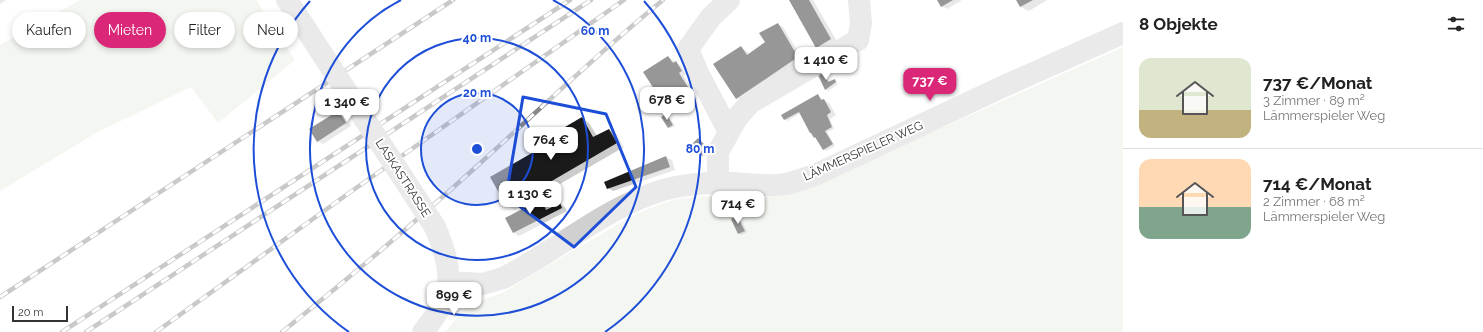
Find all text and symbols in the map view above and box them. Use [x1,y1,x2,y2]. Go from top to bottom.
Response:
chip: Kaufen [12,12,86,48]
chip: Mieten [94,12,166,48]
chip: Filter [174,12,235,48]
chip: Neu [243,12,298,48]
icon: filters [1445,13,1467,35]
text: 8 Objekte [1139,14,1218,34]
text: 60 m [581,24,609,38]
text: 40 m [463,31,491,45]
pin: 1 410 € [789,47,863,81]
text: 1 410 € [804,52,848,67]
pin: 737 € [902,68,958,102]
text: 737 € [912,73,948,88]
text: 737 €/Monat [1263,73,1372,93]
icon: home [1171,74,1219,122]
text: 20 m [463,86,491,100]
pin: 678 € [639,87,695,121]
pin: 1 340 € [310,89,384,123]
text: 678 € [649,92,685,107]
text: 3 Zimmer · 89 m² [1263,93,1365,108]
text: 1 340 € [324,94,370,109]
text: Lämmerspieler Weg [1263,108,1385,123]
street label: LÄMMERSPIELER WEG [801,118,925,184]
pin: 764 € [523,127,579,161]
text: 764 € [533,132,569,147]
street label: LASKASTRASSE [373,136,433,220]
centre of rings [470,142,484,156]
text: 80 m [686,142,714,156]
text: 714 €/Monat [1263,174,1371,194]
icon: home [1171,175,1219,223]
pin: 1 130 € [493,181,567,215]
text: 1 130 € [508,186,552,201]
pin: 714 € [710,191,766,225]
text: 2 Zimmer · 68 m² [1263,194,1365,209]
text: 714 € [721,196,755,211]
text: Lämmerspieler Weg [1263,209,1385,224]
pin: 899 € [426,282,482,316]
text: 899 € [436,287,472,302]
scale bar [12,304,68,323]
text: 20 m [18,306,43,319]

